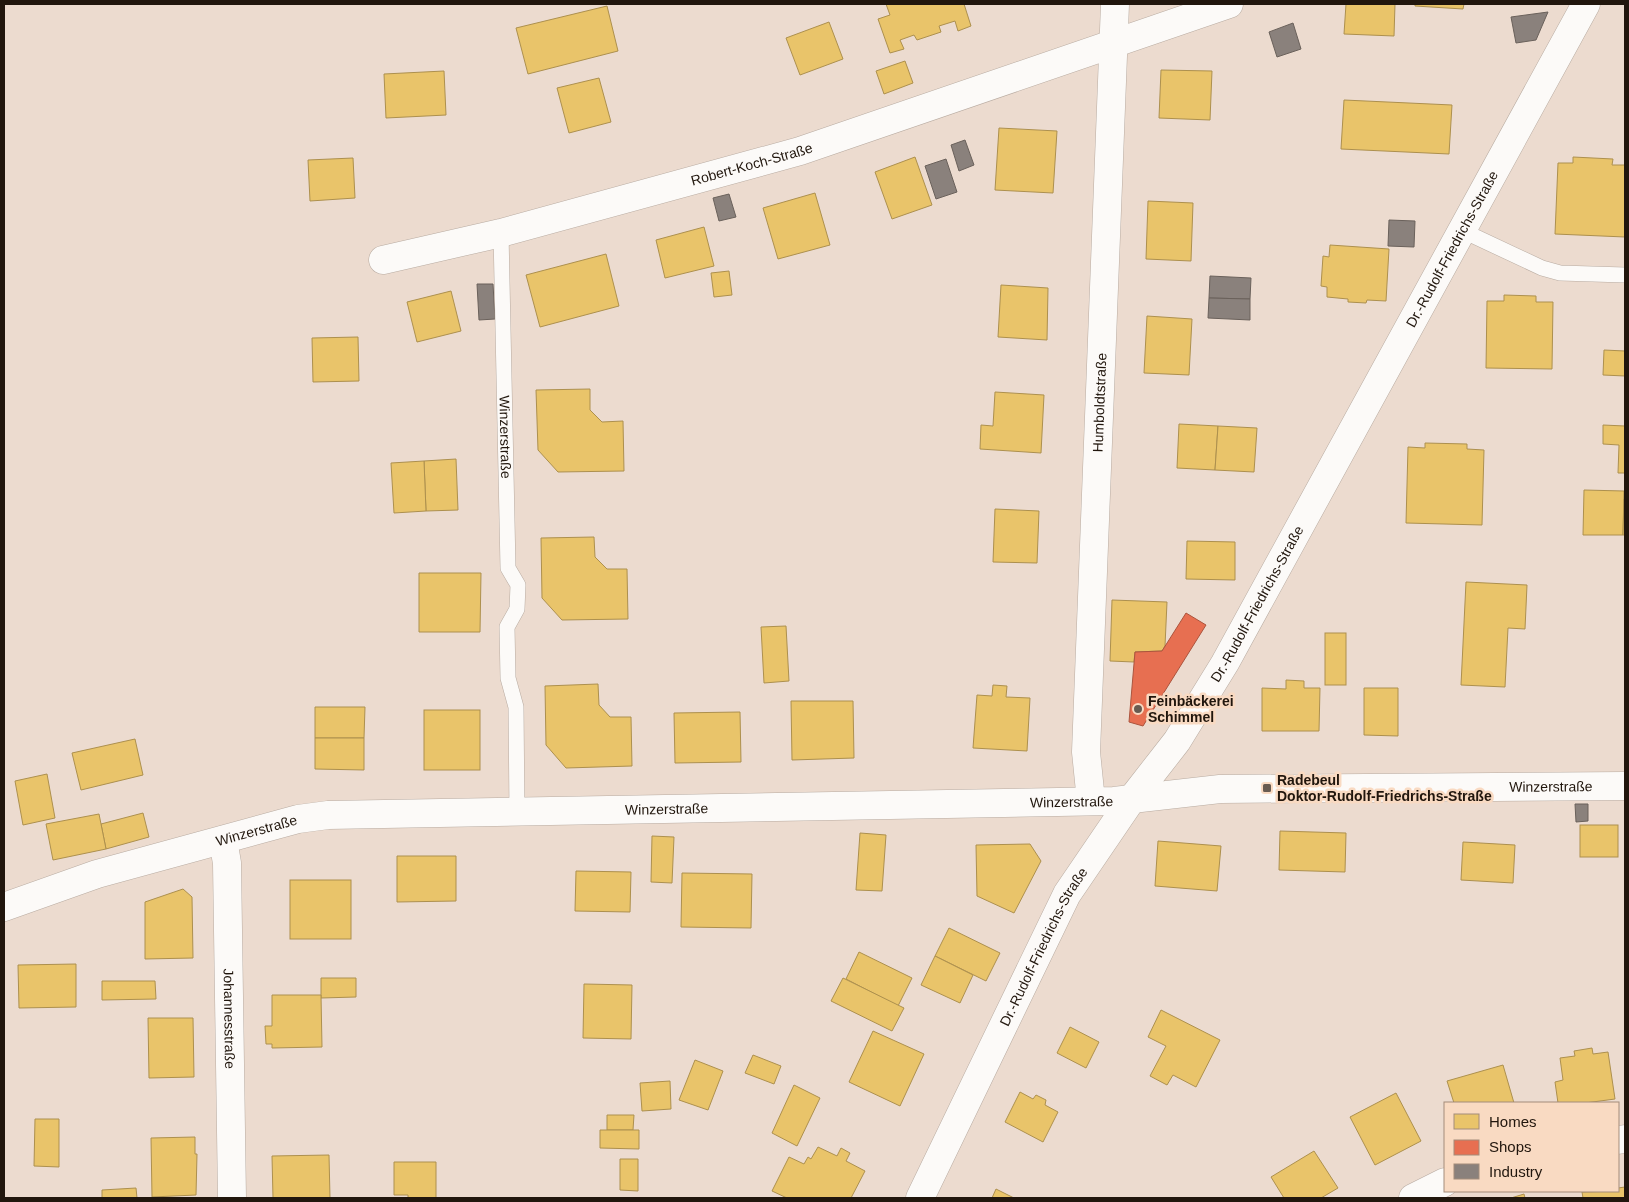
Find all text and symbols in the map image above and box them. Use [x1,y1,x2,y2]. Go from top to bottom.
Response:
street label: Robert-Koch-Straße [689,139,815,189]
street label: Dr.-Rudolf-Friedrichs-Straße [1403,168,1501,330]
street label: Humboldtstraße [1090,352,1109,453]
street label: Winzerstraße [496,395,514,479]
street label: Dr.-Rudolf-Friedrichs-Straße [1207,523,1307,685]
place label: Feinbäckerei Schimmel [1148,693,1234,725]
marker: Feinbäckerei Schimmel [1132,703,1144,715]
place label: Radebeul Doktor-Rudolf-Friedrichs-Straße [1277,772,1492,804]
street label: Winzerstraße [1509,778,1593,795]
marker: Radebeul Doktor-Rudolf-Friedrichs-Straße [1261,782,1273,794]
street label: Winzerstraße [1030,793,1114,810]
street label: Winzerstraße [625,800,709,818]
street label: Winzerstraße [214,812,299,849]
street label: Dr.-Rudolf-Friedrichs-Straße [996,864,1091,1029]
street label: Johannesstraße [221,968,238,1069]
legend [1444,1102,1619,1192]
text: Homes [1489,1113,1537,1130]
text: Shops [1489,1138,1532,1155]
text: Industry [1489,1163,1543,1180]

